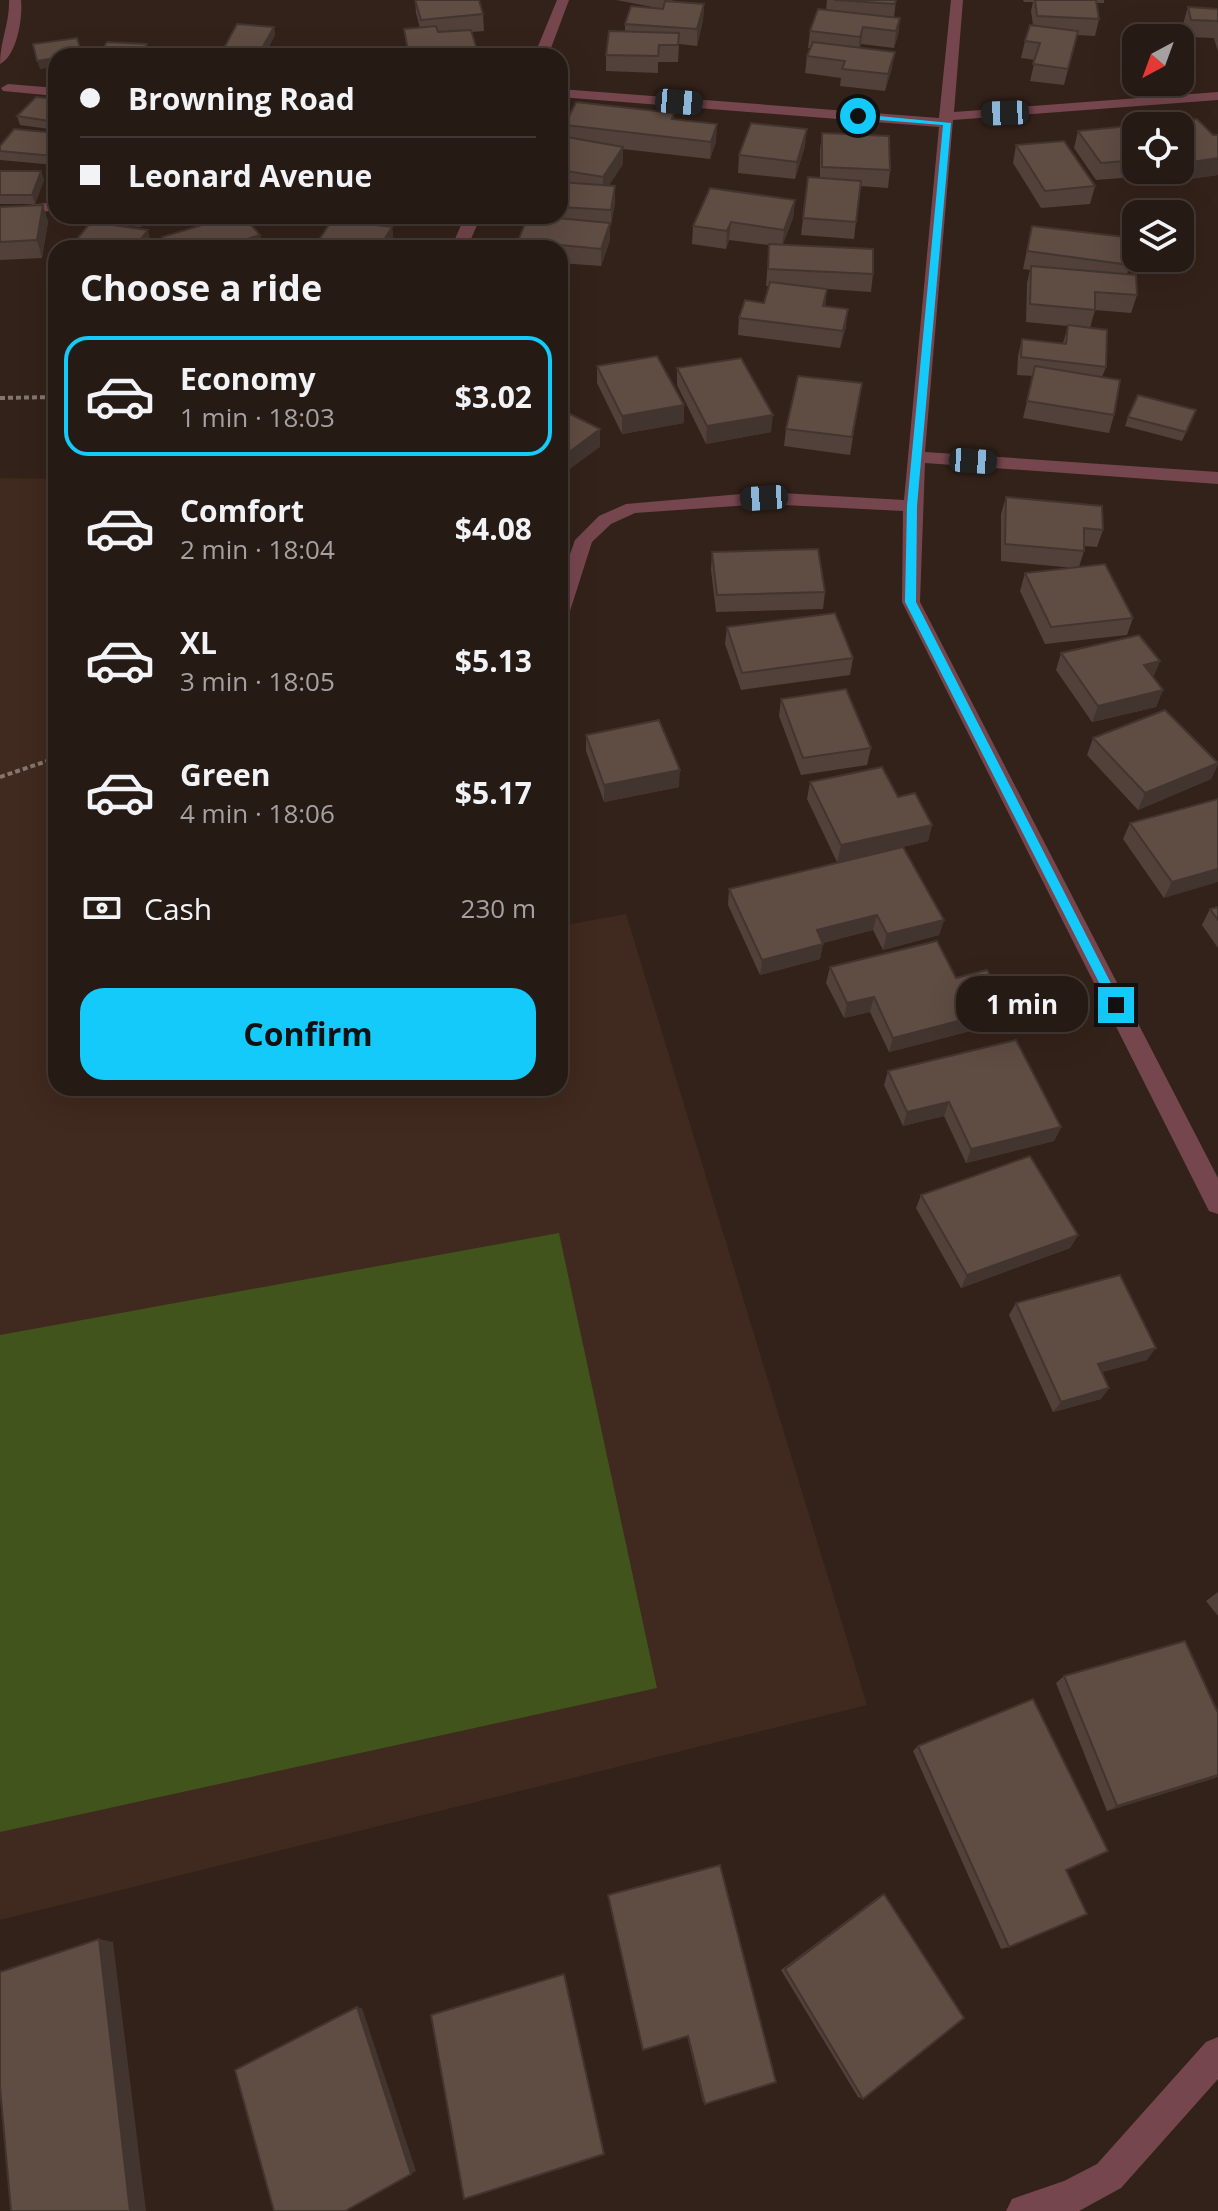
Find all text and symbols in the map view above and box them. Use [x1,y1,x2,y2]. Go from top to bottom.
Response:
north arrow [1122,24,1194,96]
map controls [1122,24,1194,272]
text: Browning Road [128,78,355,119]
car [654,88,704,116]
route start [840,98,876,134]
car [981,100,1029,126]
button: locate [1122,112,1194,184]
text: Leonard Avenue [128,155,372,196]
button: layers [1122,200,1194,272]
text: Choose a ride [80,263,322,312]
text: Economy [180,358,316,399]
icon: car [84,360,156,432]
text: $3.02 [455,376,532,417]
text: 1 min · 18:03 [180,399,335,435]
car [948,447,998,475]
car [739,484,789,512]
text: Comfort [180,490,304,531]
icon: car [84,492,156,564]
text: $4.08 [455,508,532,549]
text: 2 min · 18:04 [180,531,335,567]
text: XL [180,622,217,663]
icon: car [84,624,156,696]
text: $5.13 [455,640,532,681]
text: 3 min · 18:05 [180,663,335,699]
text: Green [180,754,271,795]
icon: car [84,756,156,828]
text: $5.17 [455,772,532,813]
text: 4 min · 18:06 [180,795,335,831]
icon: cash [80,886,124,930]
text: Cash [144,888,212,929]
text: 230 m [461,890,536,926]
callout: 1 min [956,977,1088,1033]
text: 1 min [986,986,1058,1022]
route end [1098,987,1134,1023]
button: Confirm [80,988,536,1080]

